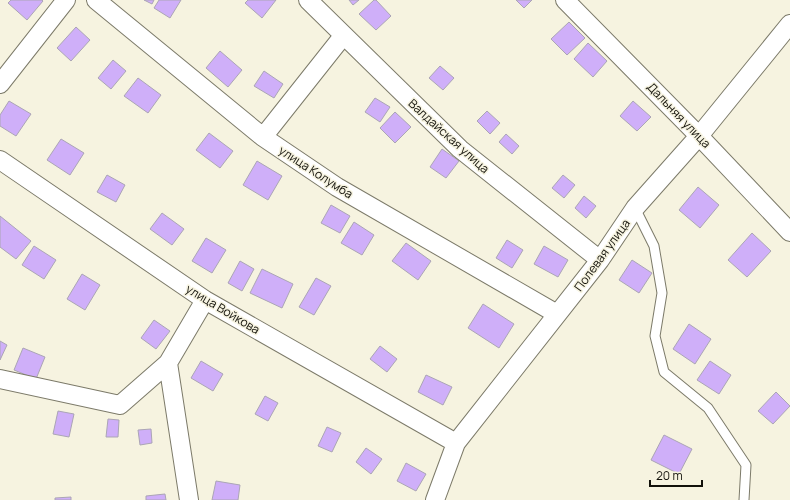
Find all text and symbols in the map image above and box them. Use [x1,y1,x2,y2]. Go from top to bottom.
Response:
street label: Дальняя улица [643,78,715,152]
street label: Валдайская улица [405,95,493,177]
street label: улица Колумба [276,142,356,202]
street label: Полевая улица [570,215,634,295]
street label: улица Войкова [183,280,263,338]
scale bar [650,462,702,488]
text: 20 m [656,467,683,484]

